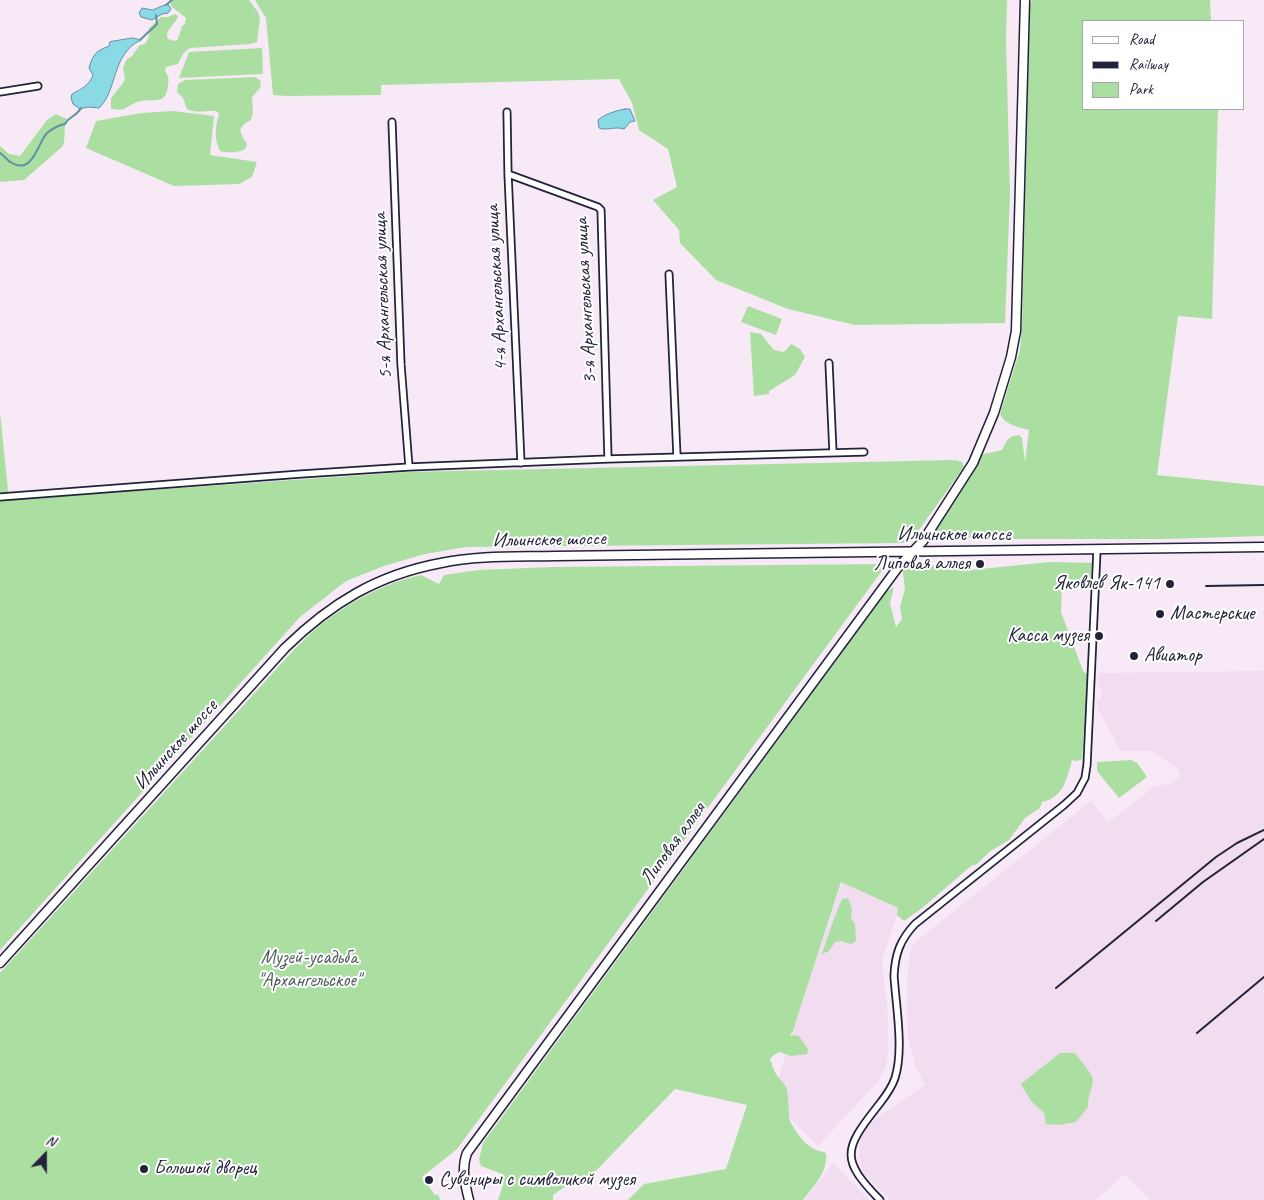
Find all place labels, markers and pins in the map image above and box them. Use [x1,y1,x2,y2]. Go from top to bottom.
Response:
place label: Липовая аллея [874,552,970,576]
marker: Липовая аллея [974,558,986,570]
place label: Яковлев Як-141 [1053,572,1160,596]
marker: Яковлев Як-141 [1164,578,1176,590]
place label: Мастерские [1170,602,1255,626]
marker: Мастерские [1154,608,1166,620]
place label: Касса музея [1007,624,1089,648]
marker: Касса музея [1093,630,1105,642]
place label: Авиатор [1144,644,1202,668]
marker: Авиатор [1128,650,1140,662]
place label: Большой дворец [154,1157,257,1181]
marker: Большой дворец [138,1163,150,1175]
place label: Сувениры с символикой музея [439,1168,635,1192]
marker: Сувениры с символикой музея [423,1174,435,1186]

